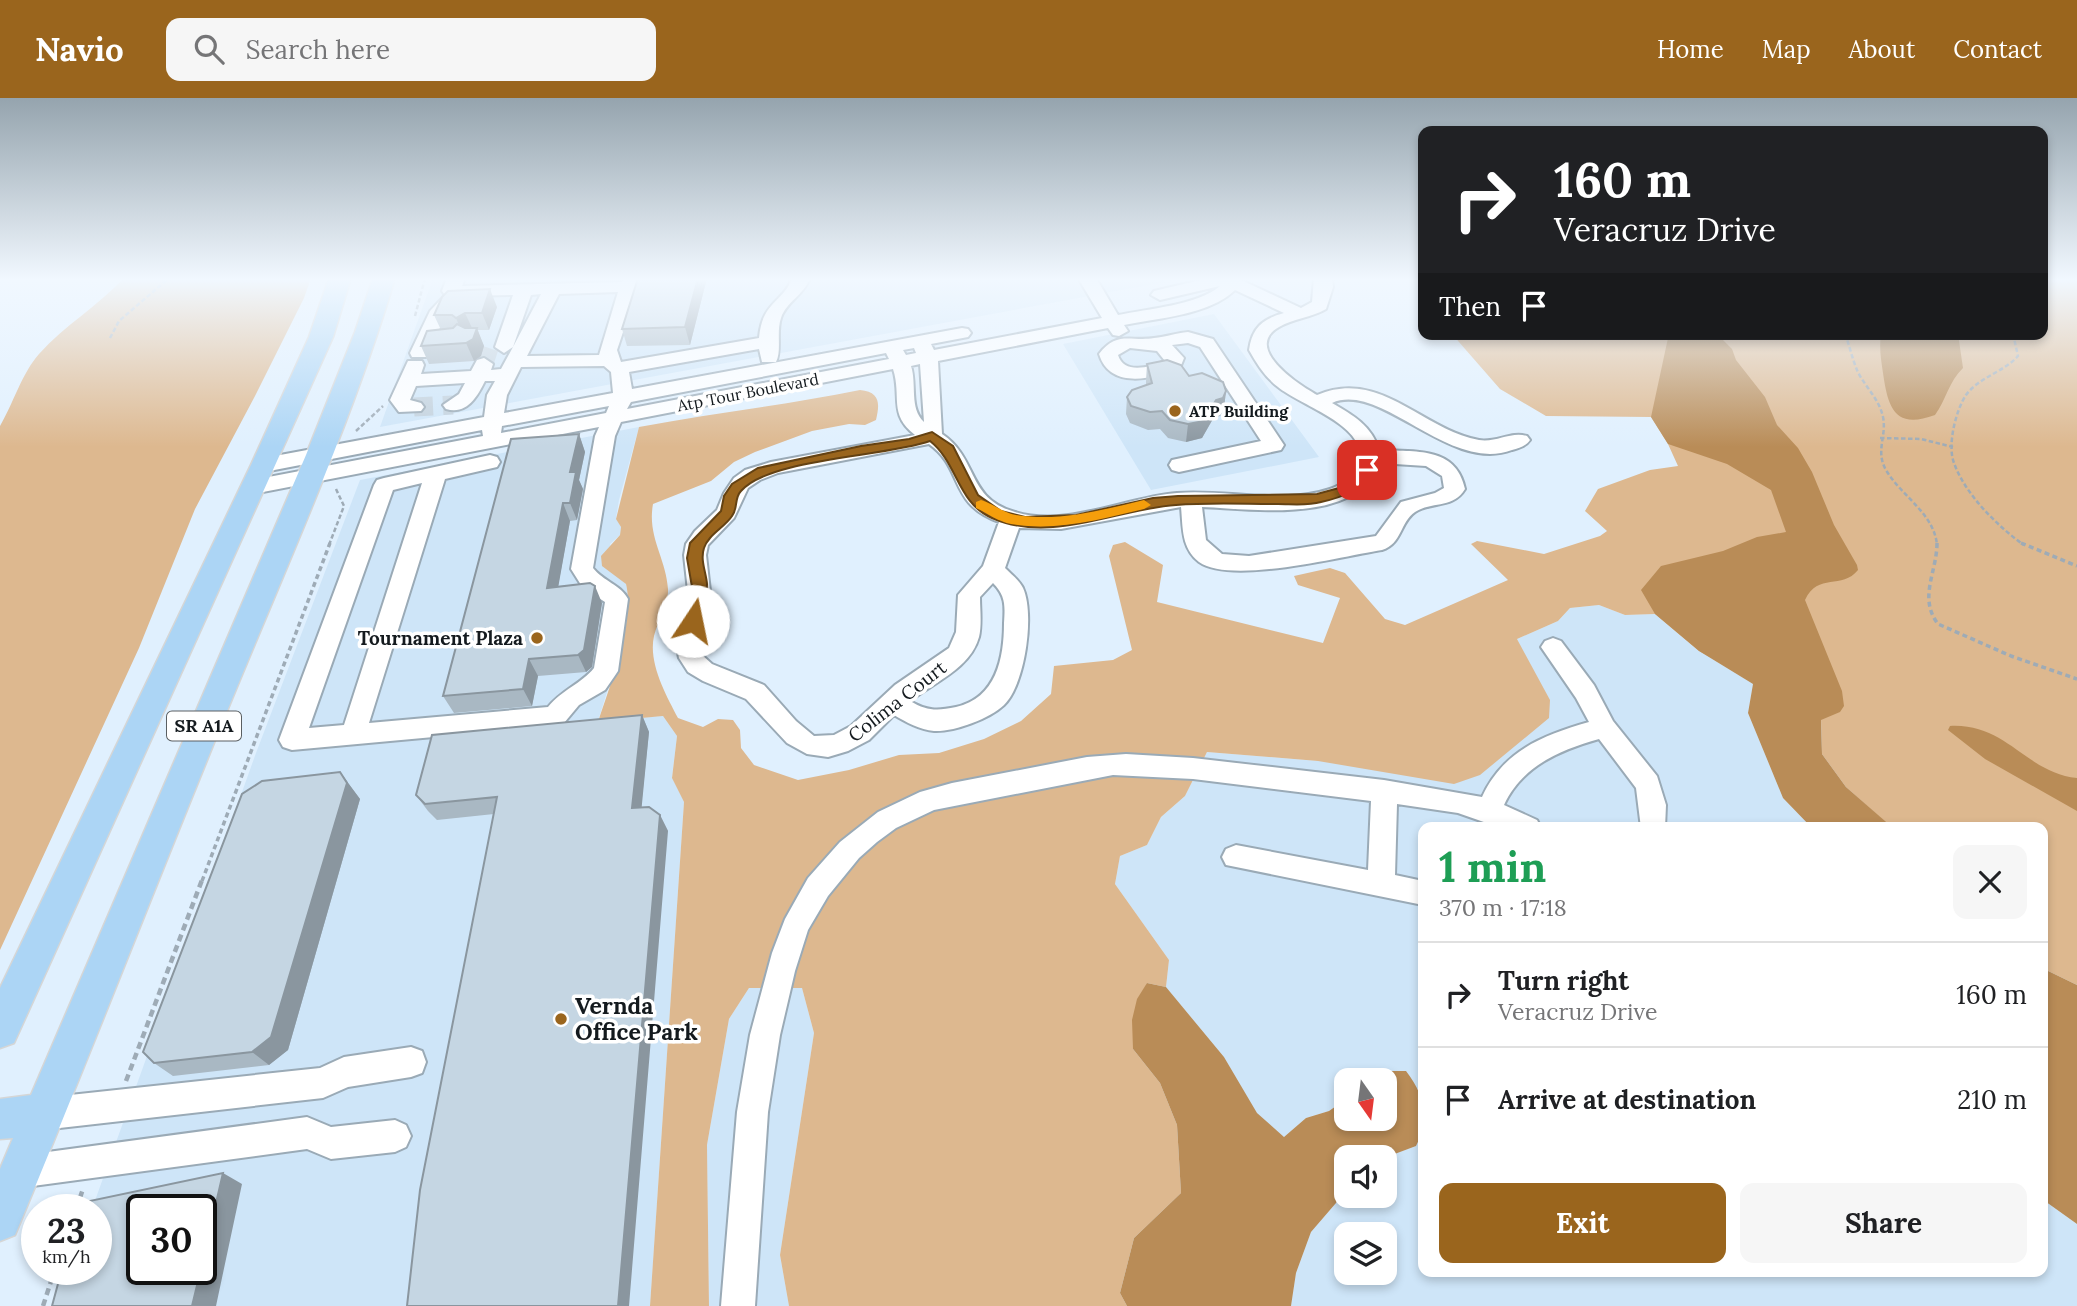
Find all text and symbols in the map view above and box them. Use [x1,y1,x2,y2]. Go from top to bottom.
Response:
search box [166,18,656,81]
text: Navio [35,28,124,70]
icon: search [190,30,228,68]
text: Search here [246,33,390,66]
text: Home [1657,34,1724,65]
text: Map [1762,34,1811,65]
text: About [1849,34,1915,65]
text: Contact [1953,34,2042,65]
text: 160 m [1554,148,1691,210]
icon: right [1439,154,1530,245]
text: Veracruz Drive [1554,209,1776,250]
icon: arrive [1515,287,1553,325]
text: Then [1439,290,1501,323]
street label: Atp Tour Boulevard [675,368,821,416]
place label: ATP Building [1189,401,1289,421]
marker: ATP Building [1167,403,1183,419]
pin [1337,440,1397,500]
icon: arrive [1348,451,1386,489]
position arrow [656,584,730,658]
place label: Tournament Plaza [358,626,523,650]
marker: Tournament Plaza [529,630,545,646]
street label: Colima Court [843,655,951,747]
road number: SR A1A [167,712,241,740]
text: 1 min [1439,840,1546,894]
button: close [1953,845,2027,919]
text: 370 m · 17:18 [1439,893,1567,922]
text: Turn right [1498,964,1629,997]
icon: right [1439,976,1477,1014]
text: 160 m [1956,978,2027,1011]
place label: Vernda Office Park [575,991,698,1046]
text: Veracruz Drive [1498,997,1658,1026]
marker: Vernda Office Park [553,1011,569,1027]
north arrow [1334,1068,1396,1130]
map controls [1334,1068,1397,1285]
icon: arrive [1439,1081,1477,1119]
text: Arrive at destination [1498,1083,1756,1116]
text: 210 m [1957,1083,2027,1116]
button: sound [1334,1145,1397,1208]
button: Exit [1439,1183,1726,1263]
button: Share [1740,1183,2027,1263]
speed limit sign: 30 [126,1194,217,1285]
text: 23 [47,1208,86,1253]
button: layers [1334,1222,1397,1285]
text: km/h [42,1245,91,1268]

